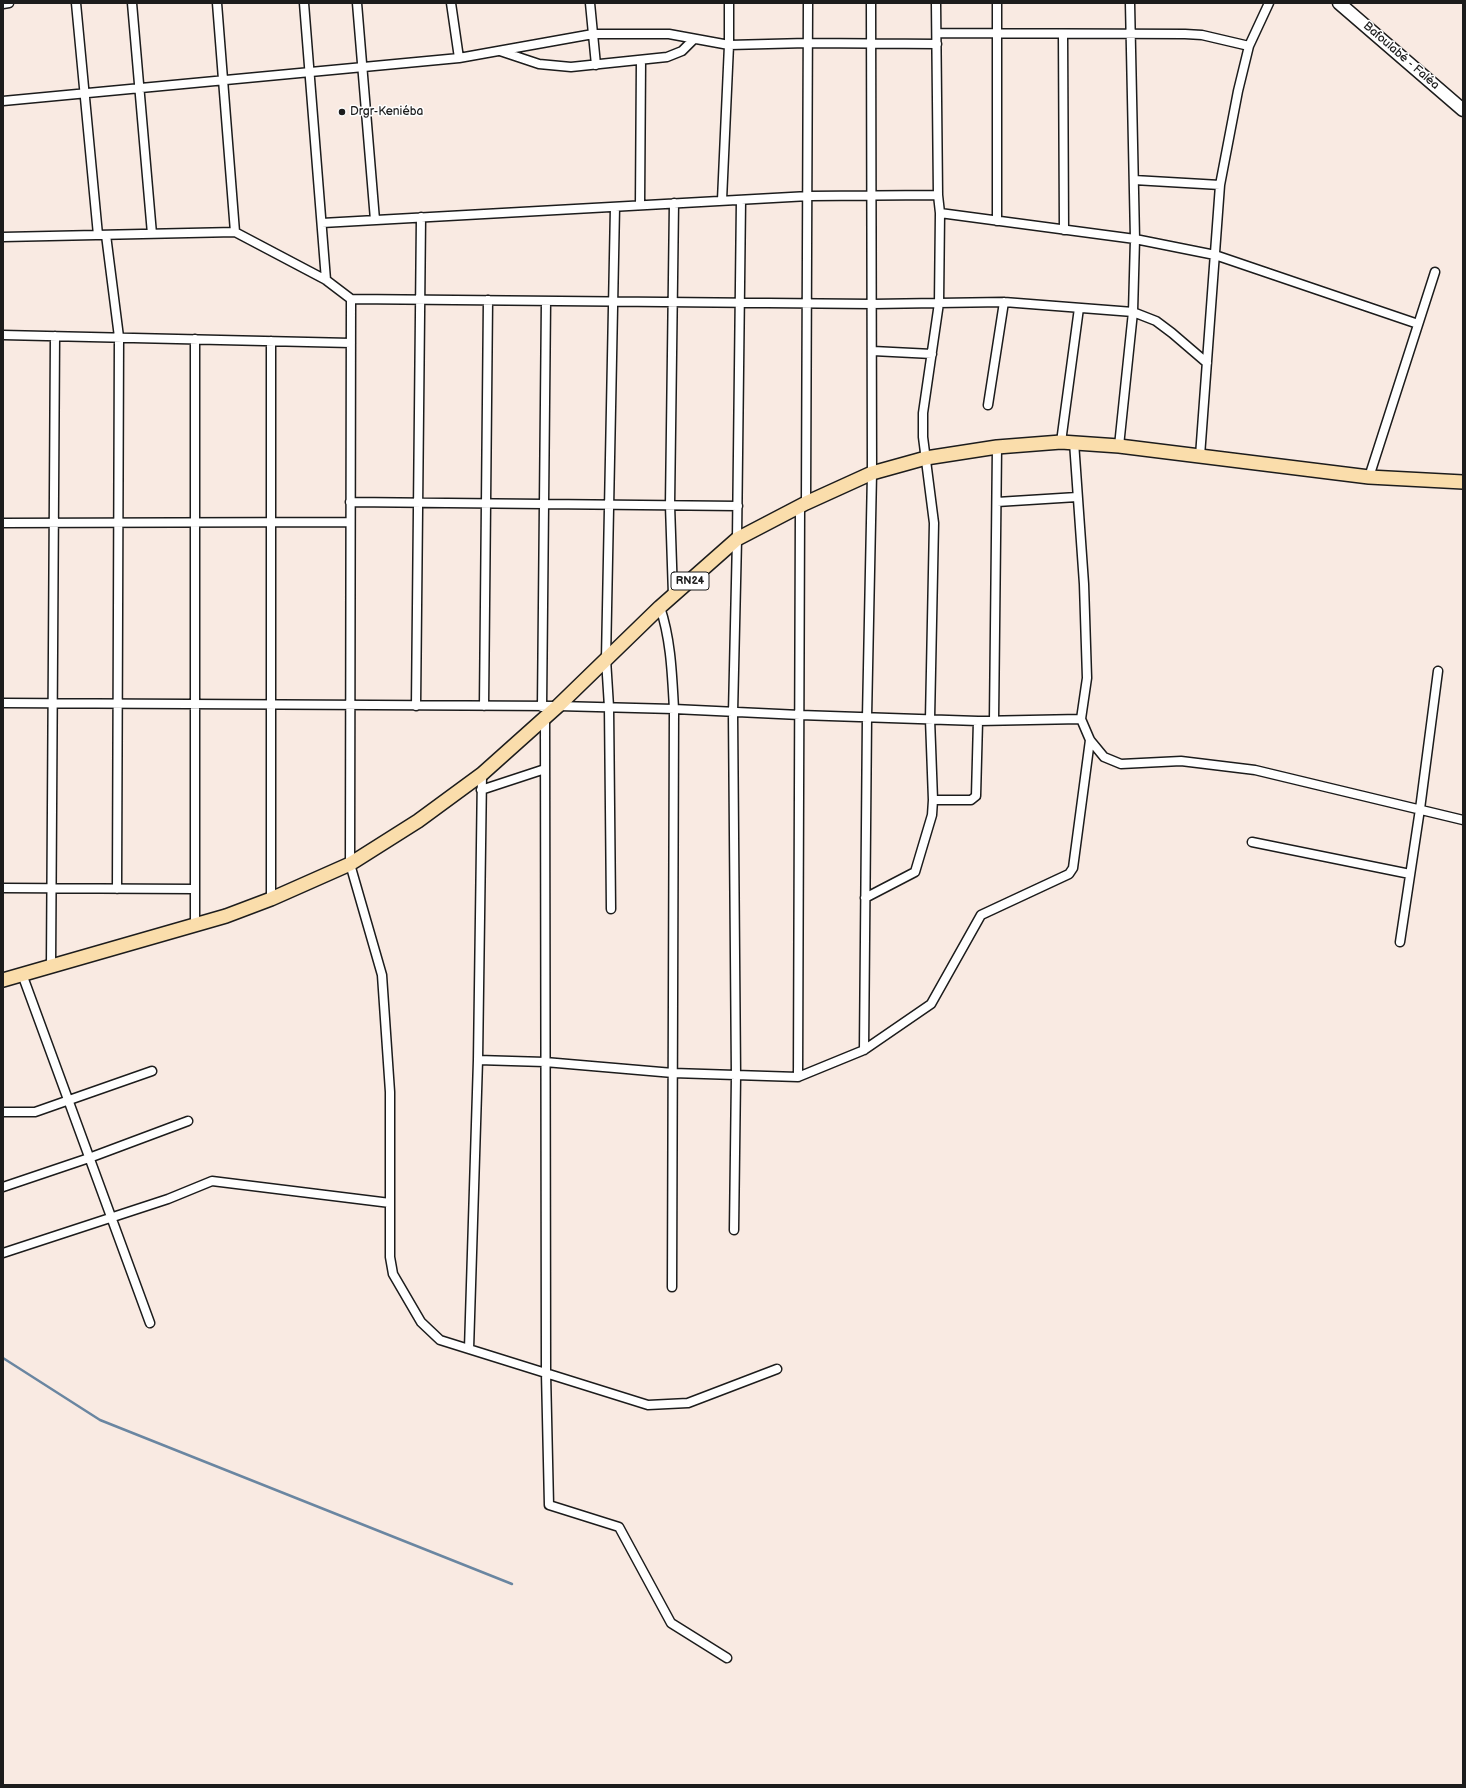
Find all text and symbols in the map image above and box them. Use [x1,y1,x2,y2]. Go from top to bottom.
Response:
street label: Bafoulabé - Faléa [1360,19,1442,93]
place label: Drgr-Keniéba [350,105,423,119]
marker: Drgr-Keniéba [337,107,347,117]
road number: RN24 [671,572,709,590]

